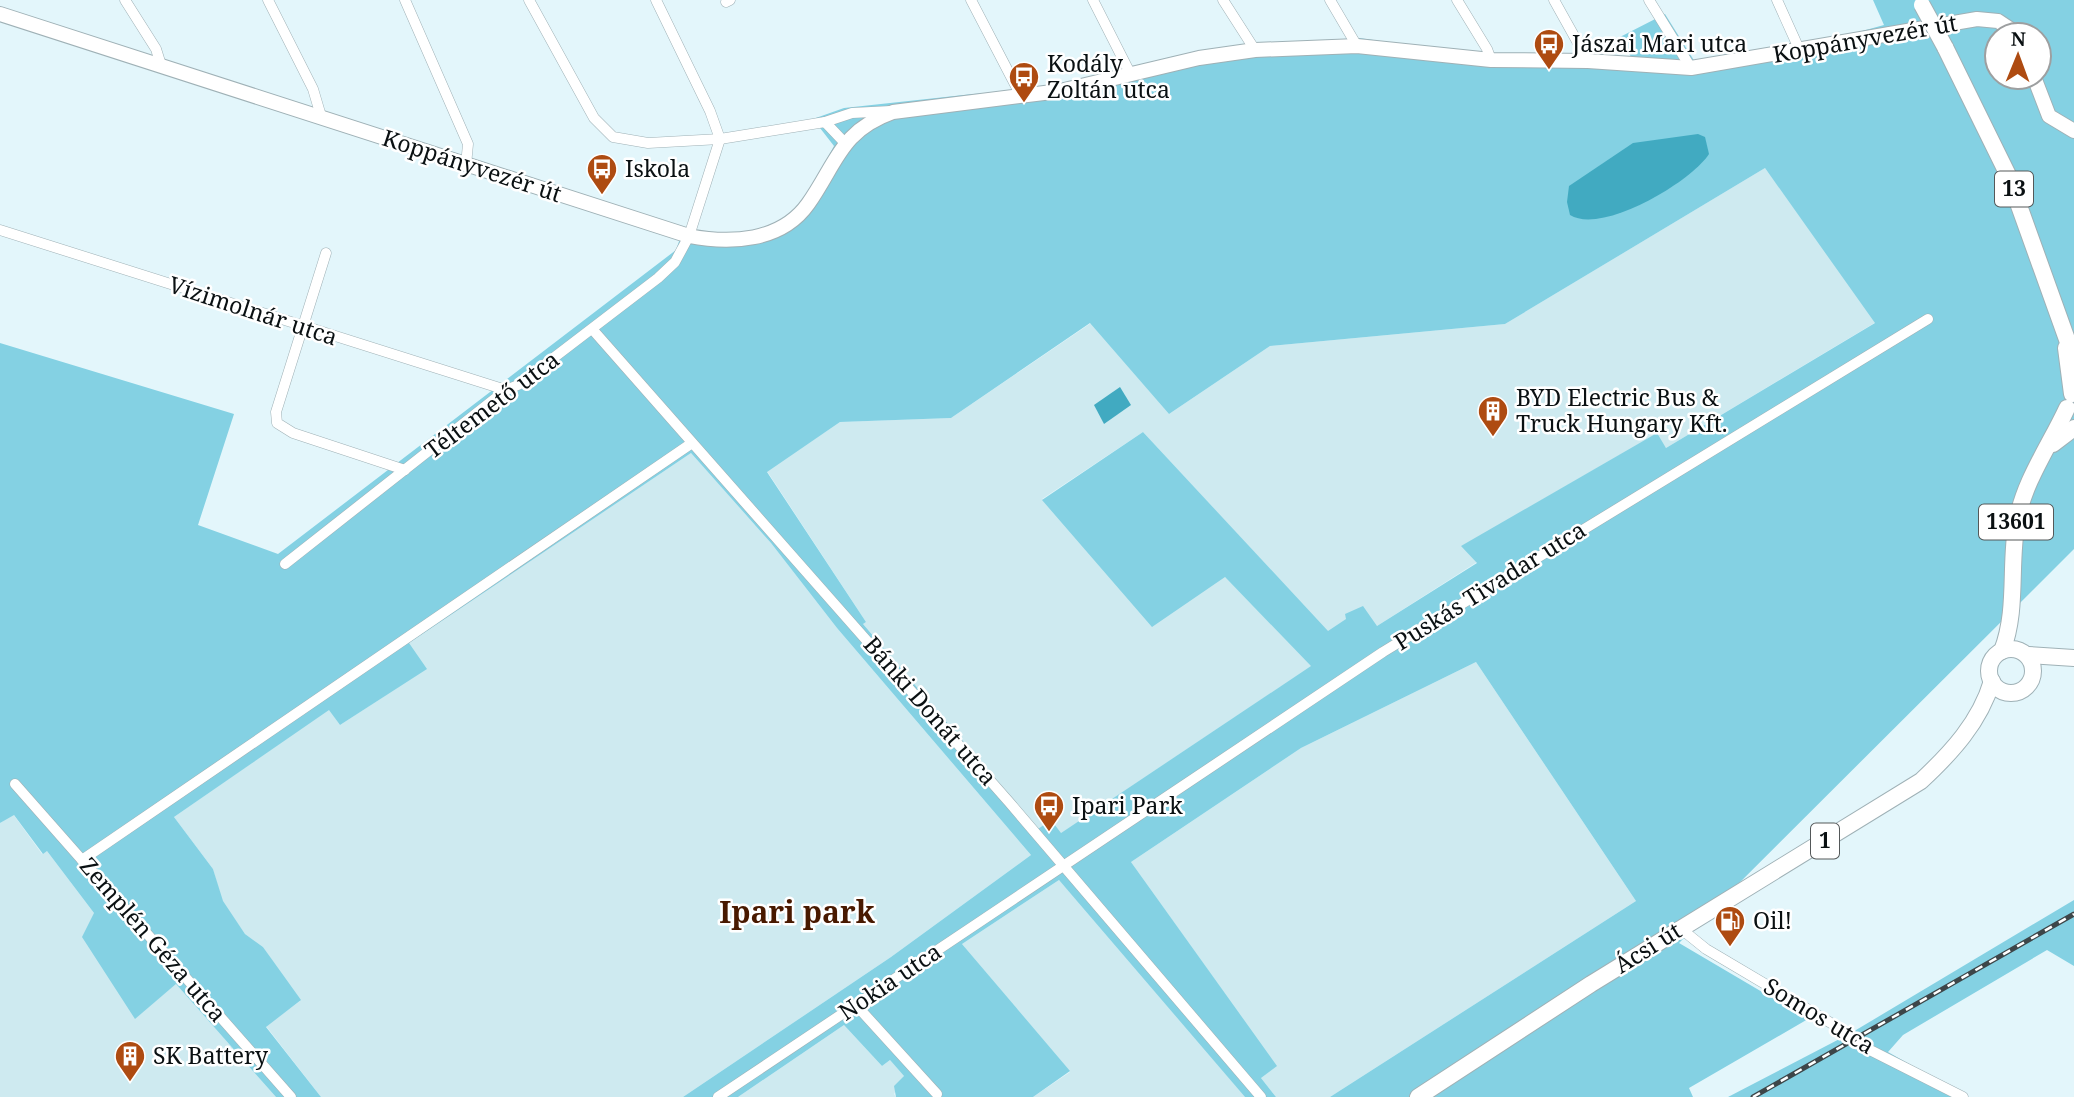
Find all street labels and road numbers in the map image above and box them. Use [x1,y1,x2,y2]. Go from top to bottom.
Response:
street label: Koppányvezér út [1770,6,1960,70]
street label: Koppányvezér út [379,121,566,209]
road number: 13 [1995,172,2033,206]
street label: Vízimolnár utca [165,268,342,352]
street label: Téltemető utca [417,343,565,465]
road number: 13601 [1979,504,2053,540]
street label: Puskás Tivadar utca [1388,513,1591,657]
street label: Bánki Donát utca [857,629,1005,792]
road number: 1 [1811,824,1839,858]
street label: Zemplén Géza utca [73,850,234,1028]
street label: Ácsi út [1608,914,1687,980]
street label: Nokia utca [832,935,947,1027]
street label: Somos utca [1758,969,1881,1061]

